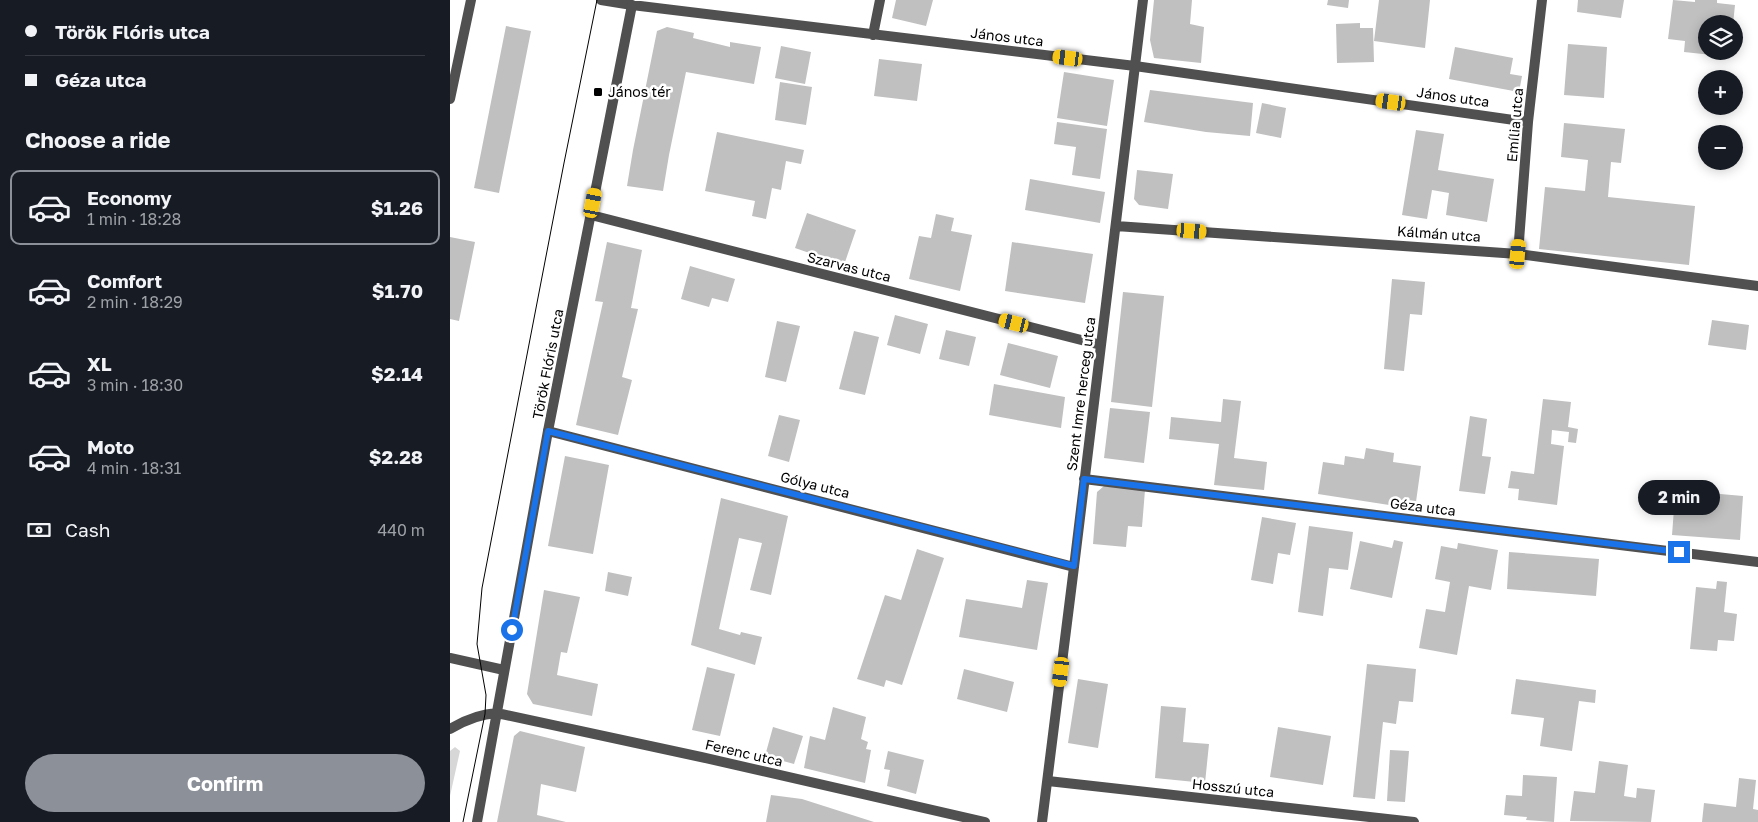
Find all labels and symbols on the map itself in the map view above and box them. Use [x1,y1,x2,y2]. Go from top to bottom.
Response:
street label: János utca [970,24,1044,49]
car [1052,49,1083,67]
place label: János tér [608,83,671,100]
street label: János utca [1416,83,1491,110]
marker: János tér [592,86,604,98]
street label: Emília utca [1503,87,1526,163]
car [1375,92,1406,112]
car [582,187,603,219]
car [1176,222,1207,240]
street label: Kálmán utca [1397,222,1481,245]
car [1509,238,1526,270]
street label: Szarvas utca [806,248,893,285]
street label: Török Flóris utca [528,307,567,421]
car [997,312,1030,334]
street label: Szent Imre herceg utca [1063,316,1098,472]
street label: Gólya utca [779,468,852,501]
callout: 2 min [1638,480,1720,514]
street label: Géza utca [1389,494,1457,519]
route end [1668,541,1690,563]
route start [501,619,523,641]
car [1051,656,1070,688]
street label: Ferenc utca [704,735,785,770]
street label: Hosszú utca [1191,775,1275,800]

